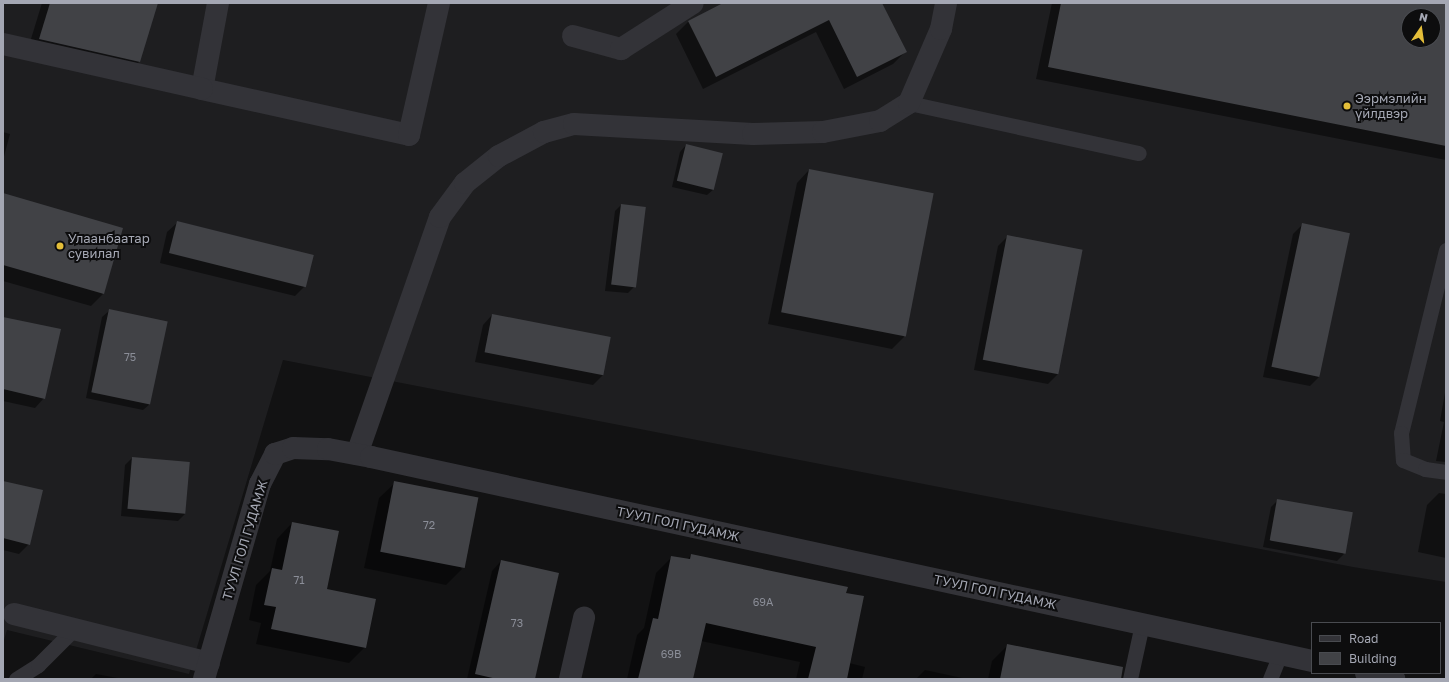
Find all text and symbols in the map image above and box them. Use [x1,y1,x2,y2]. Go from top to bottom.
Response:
north arrow [1401,8,1441,48]
text: N [1418,10,1429,24]
place label: Ээрмэлийн үйлдвэр [1355,91,1427,122]
marker: Ээрмэлийн үйлдвэр [1342,101,1352,111]
place label: Улаанбаатар сувилал [68,231,150,262]
marker: Улаанбаатар сувилал [55,241,65,251]
house number: 75 [124,350,136,364]
street label: ТУУЛ ГОЛ ГУДАМЖ [219,478,271,602]
street label: ТУУЛ ГОЛ ГУДАМЖ [615,503,741,545]
house number: 72 [423,518,435,532]
street label: ТУУЛ ГОЛ ГУДАМЖ [932,571,1058,613]
house number: 71 [293,573,305,587]
house number: 69А [753,595,773,609]
house number: 73 [511,616,523,630]
legend [1311,622,1441,674]
text: Road [1349,631,1378,646]
house number: 69В [661,647,681,661]
text: Building [1349,651,1397,666]

